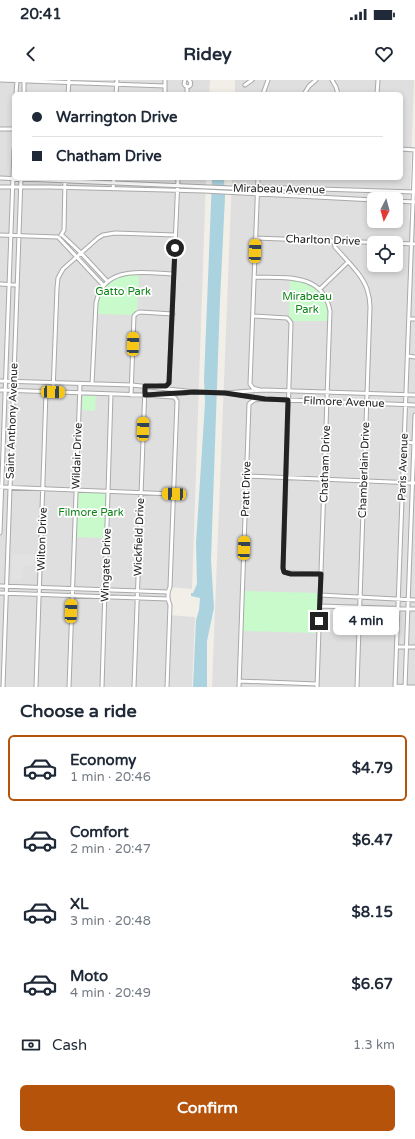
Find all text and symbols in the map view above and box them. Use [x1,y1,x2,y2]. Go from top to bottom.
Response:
text: 20:41 [20,5,62,23]
icon: back [20,43,42,65]
text: Ridey [183,43,232,65]
icon: heart [373,43,395,65]
text: Warrington Drive [56,108,178,126]
text: Chatham Drive [56,147,162,165]
street label: Mirabeau Avenue [233,182,325,196]
north arrow [367,192,403,228]
map controls [367,192,403,272]
street label: Charlton Drive [285,232,361,248]
button: locate [367,236,403,272]
route start [166,239,184,257]
car [249,239,261,263]
park label: Gatto Park [95,285,151,298]
park label: Mirabeau Park [282,290,332,316]
car [127,332,139,356]
street label: Saint Anthony Avenue [3,363,21,479]
car [41,386,65,398]
street label: Filmore Avenue [303,394,385,410]
car [137,417,149,441]
street label: Chamberlain Drive [356,422,372,518]
street label: Wildair Drive [69,423,85,489]
street label: Chatham Drive [317,425,333,503]
street label: Paris Avenue [395,433,411,501]
street label: Pratt Drive [239,461,253,517]
car [162,488,186,500]
street label: Wickfield Drive [131,498,147,576]
park label: Filmore Park [58,506,124,519]
street label: Wilton Drive [34,507,50,571]
street label: Wingate Drive [98,528,114,602]
car [238,536,250,560]
car [65,599,77,623]
callout: 4 min [333,607,399,635]
route end [310,612,328,630]
text: 4 min [349,613,383,629]
text: Choose a ride [20,700,137,722]
icon: car [22,750,58,786]
text: Economy [70,751,136,769]
text: $4.79 [352,759,393,777]
text: 1 min · 20:46 [70,769,151,785]
icon: car [22,822,58,858]
text: Comfort [70,823,129,841]
text: $6.47 [352,831,393,849]
text: 2 min · 20:47 [70,841,151,857]
icon: car [22,894,58,930]
text: XL [70,895,89,913]
text: $8.15 [352,903,393,921]
text: 3 min · 20:48 [70,913,151,929]
icon: car [22,966,58,1002]
text: Moto [70,967,108,985]
text: $6.67 [352,975,393,993]
text: 4 min · 20:49 [70,985,151,1001]
icon: cash [20,1034,42,1056]
text: Cash [52,1036,87,1054]
text: 1.3 km [353,1037,395,1053]
button: Confirm [20,1085,395,1131]

